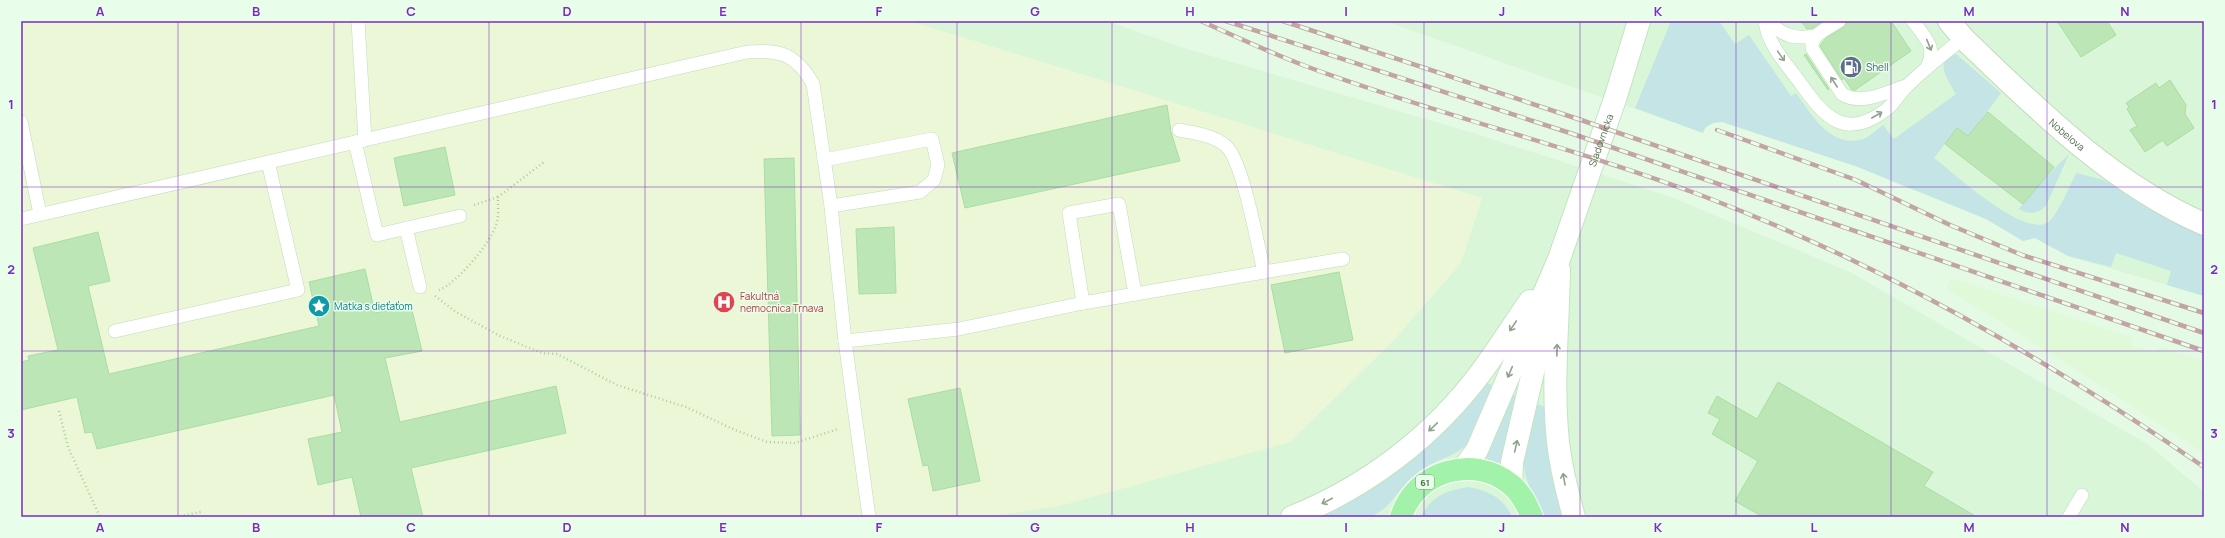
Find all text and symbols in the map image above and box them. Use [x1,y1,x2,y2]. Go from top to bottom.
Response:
text: A [96,2,105,20]
text: B [252,2,260,20]
text: C [406,2,416,20]
text: D [562,2,572,20]
text: E [719,2,727,20]
text: F [876,2,883,20]
text: G [1030,2,1040,20]
text: H [1185,2,1195,20]
text: I [1344,2,1348,20]
text: J [1499,2,1505,20]
text: K [1654,2,1663,20]
text: L [1811,2,1818,20]
text: M [1963,2,1975,20]
text: N [2120,2,2130,20]
one-way arrow [1926,39,1934,51]
one-way arrow [1777,50,1785,61]
fuel station icon: Shell [1838,54,1864,80]
place label: Shell [1866,60,1889,74]
one-way arrow [1830,76,1838,88]
text: 1 [8,95,14,113]
text: 1 [2211,95,2217,113]
one-way arrow [1871,111,1883,119]
street label: Sladovnícka [1585,112,1616,168]
street label: Nobelova [2046,115,2088,154]
text: 2 [7,260,15,278]
text: 2 [2210,260,2218,278]
hospital icon: Fakultná nemocnica Trnava [711,289,737,315]
place label: Fakultná nemocnica Trnava [740,289,824,315]
place icon: Matka s dieťaťom [306,293,332,319]
place label: Matka s dieťaťom [334,299,413,313]
one-way arrow [1509,320,1518,331]
one-way arrow [1553,344,1561,357]
one-way arrow [1506,365,1514,377]
one-way arrow [1428,422,1438,432]
text: 3 [7,424,15,442]
text: 3 [2210,424,2218,442]
one-way arrow [1513,440,1521,453]
one-way arrow [1560,473,1568,486]
road number: 61 [1416,475,1434,489]
one-way arrow [1321,498,1333,506]
text: A [96,518,105,536]
text: B [252,518,260,536]
text: C [406,518,416,536]
text: D [562,518,572,536]
text: E [719,518,727,536]
text: F [876,518,883,536]
text: G [1030,518,1040,536]
text: H [1185,518,1195,536]
text: I [1344,518,1348,536]
text: J [1499,518,1505,536]
text: K [1654,518,1663,536]
text: L [1811,518,1818,536]
text: M [1963,518,1975,536]
text: N [2120,518,2130,536]

